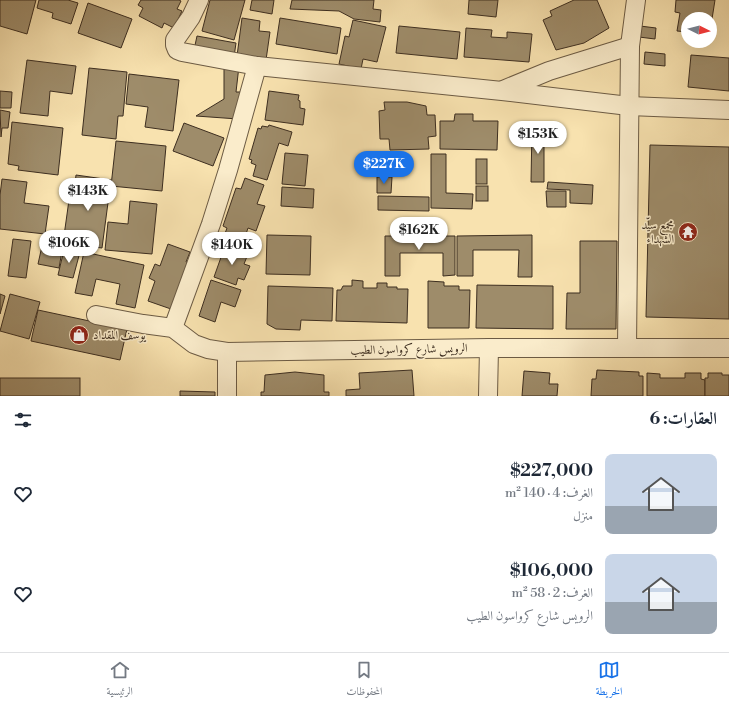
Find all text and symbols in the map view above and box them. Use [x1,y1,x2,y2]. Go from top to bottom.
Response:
north arrow [681,12,717,48]
map controls [681,12,717,48]
pin: $153K [510,121,566,155]
text: $153K [518,126,558,142]
pin: $227K [356,151,412,185]
text: $227K [363,156,405,172]
pin: $143K [60,178,116,212]
text: $143K [68,183,108,199]
pin: $162K [391,217,447,251]
place label: مجمع سيّد الشهداء [641,217,674,247]
temple icon: مجمع سيّد الشهداء [677,221,699,243]
text: $162K [399,222,439,238]
pin: $106K [41,230,97,264]
pin: $140K [204,232,260,266]
text: $106K [48,235,90,251]
text: $140K [211,237,253,253]
shop icon: يوسف المقداد [68,324,90,346]
place label: يوسف المقداد [93,328,147,343]
street label: الرويس شارع كرواسون الطيب [350,341,468,361]
text: العقارات: 6 [649,408,717,430]
icon: filters [12,409,34,431]
text: $227,000 [510,460,593,482]
icon: home [637,470,685,518]
icon: heart [12,483,34,505]
text: الغرف: 4 · 140 m² [505,485,593,501]
text: منزل [573,508,593,524]
text: $106,000 [510,560,593,582]
icon: home [637,570,685,618]
icon: heart [12,583,34,605]
text: الغرف: 2 · 58 m² [512,585,593,601]
text: الرويس شارع كرواسون الطيب [466,608,593,624]
tab: الرئيسية [107,659,133,702]
tab: المحفوظات [346,659,382,702]
tab: الخريطة [596,659,622,702]

